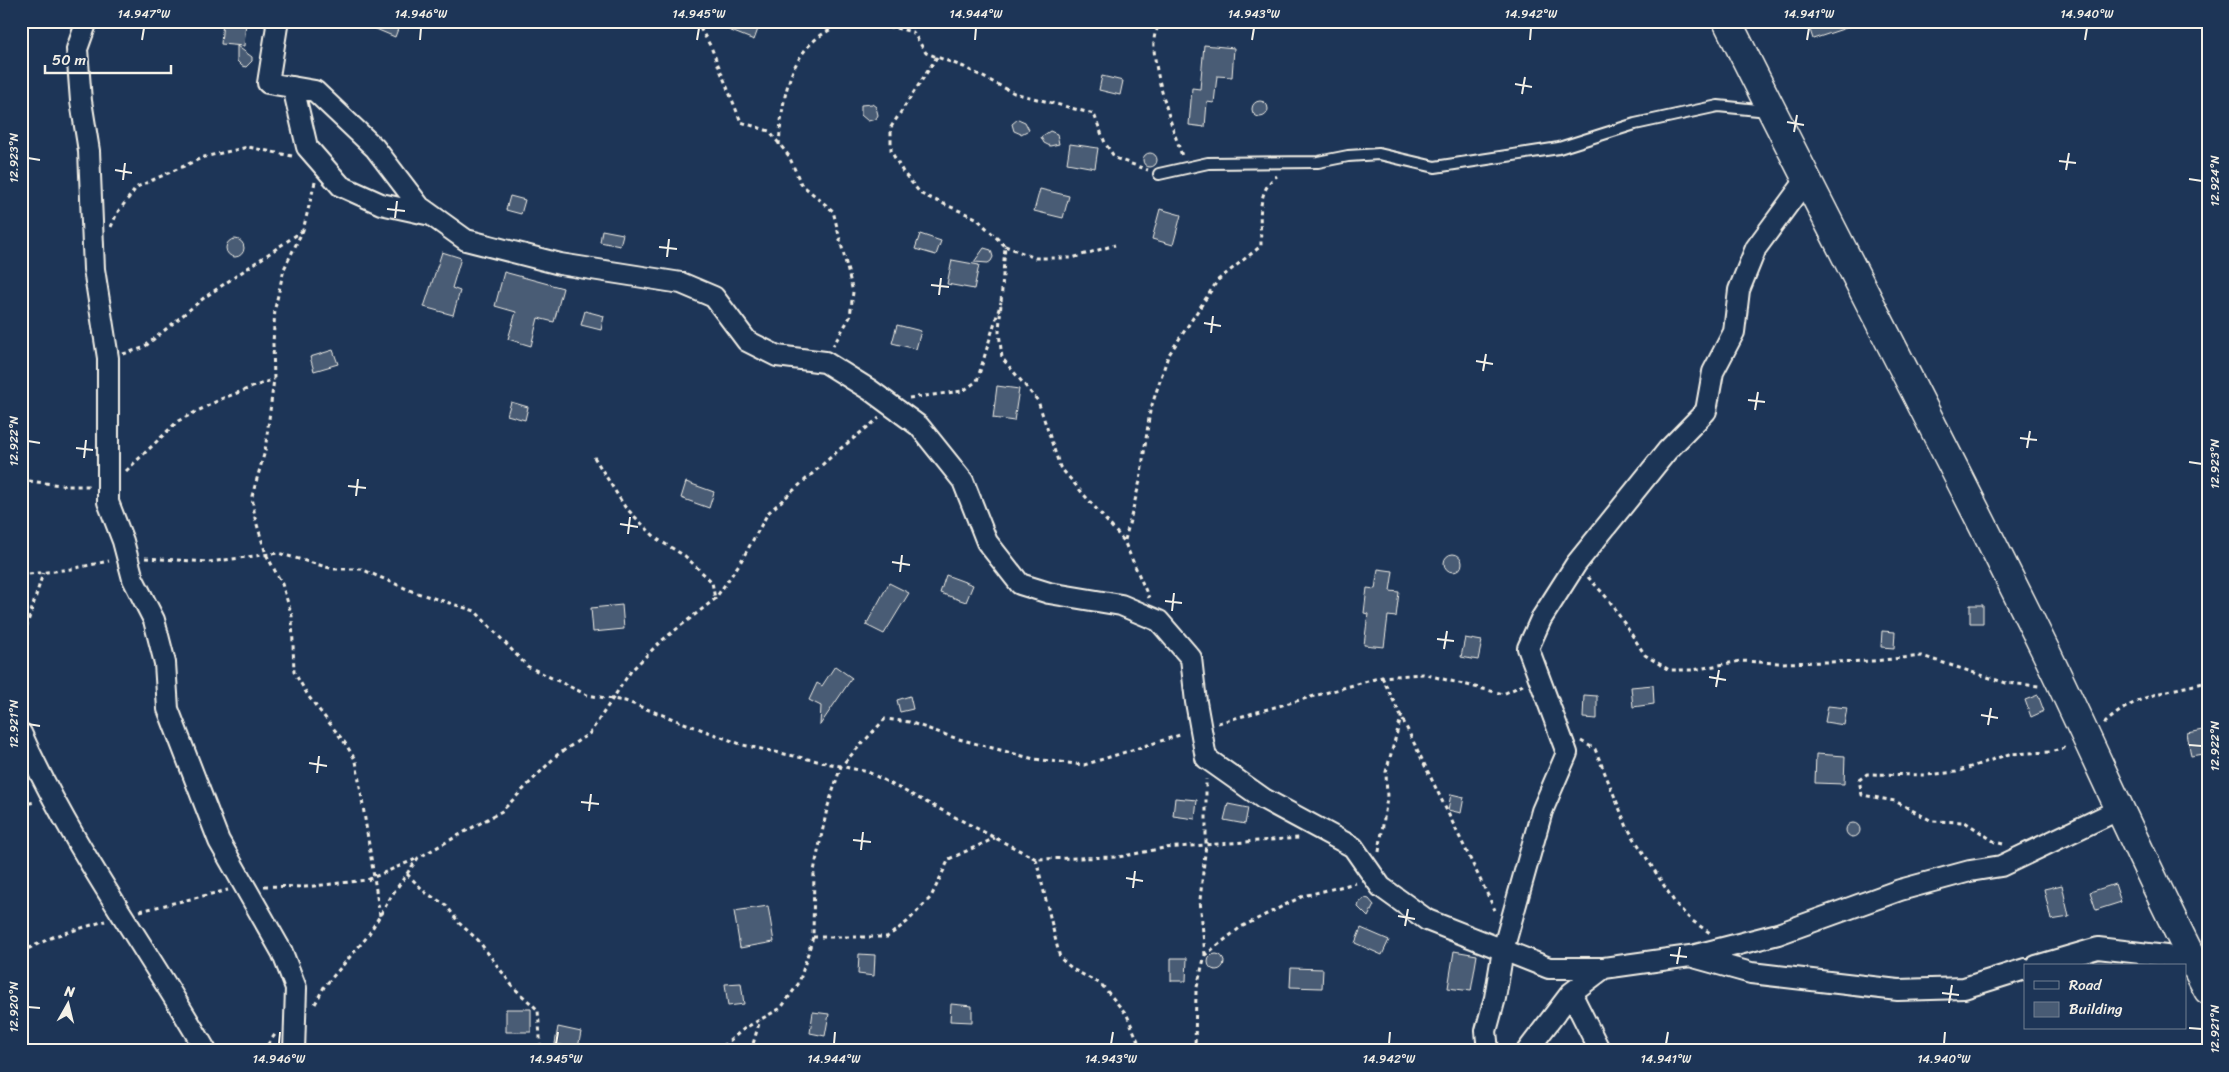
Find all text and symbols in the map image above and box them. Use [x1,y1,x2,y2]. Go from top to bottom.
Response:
text: 14.947°W [118,3,171,25]
text: 14.946°W [395,3,448,25]
text: 14.945°W [673,3,726,25]
text: 14.944°W [949,3,1003,25]
text: 14.943°W [1228,3,1281,25]
text: 14.942°W [1505,3,1558,25]
text: 14.941°W [1784,3,1835,25]
text: 14.940°W [2060,3,2114,25]
scale bar [45,42,171,74]
text: 50 m [52,47,87,73]
text: 12.923°N [3,132,25,183]
text: 12.924°N [2204,155,2226,206]
text: 12.922°N [3,415,25,466]
text: 12.923°N [2204,438,2226,489]
text: 12.921°N [3,699,25,748]
text: 12.922°N [2204,720,2226,771]
legend [2024,964,2186,1030]
text: Road [2069,972,2102,998]
text: N [62,978,77,1005]
north arrow [42,980,92,1030]
text: 12.920°N [3,981,25,1033]
text: Building [2069,996,2123,1022]
text: 12.921°N [2204,1004,2226,1053]
text: 14.946°W [253,1048,306,1070]
text: 14.945°W [530,1048,583,1070]
text: 14.944°W [807,1048,861,1070]
text: 14.943°W [1085,1048,1138,1070]
text: 14.942°W [1363,1048,1416,1070]
text: 14.941°W [1641,1048,1692,1070]
text: 14.940°W [1917,1048,1971,1070]

